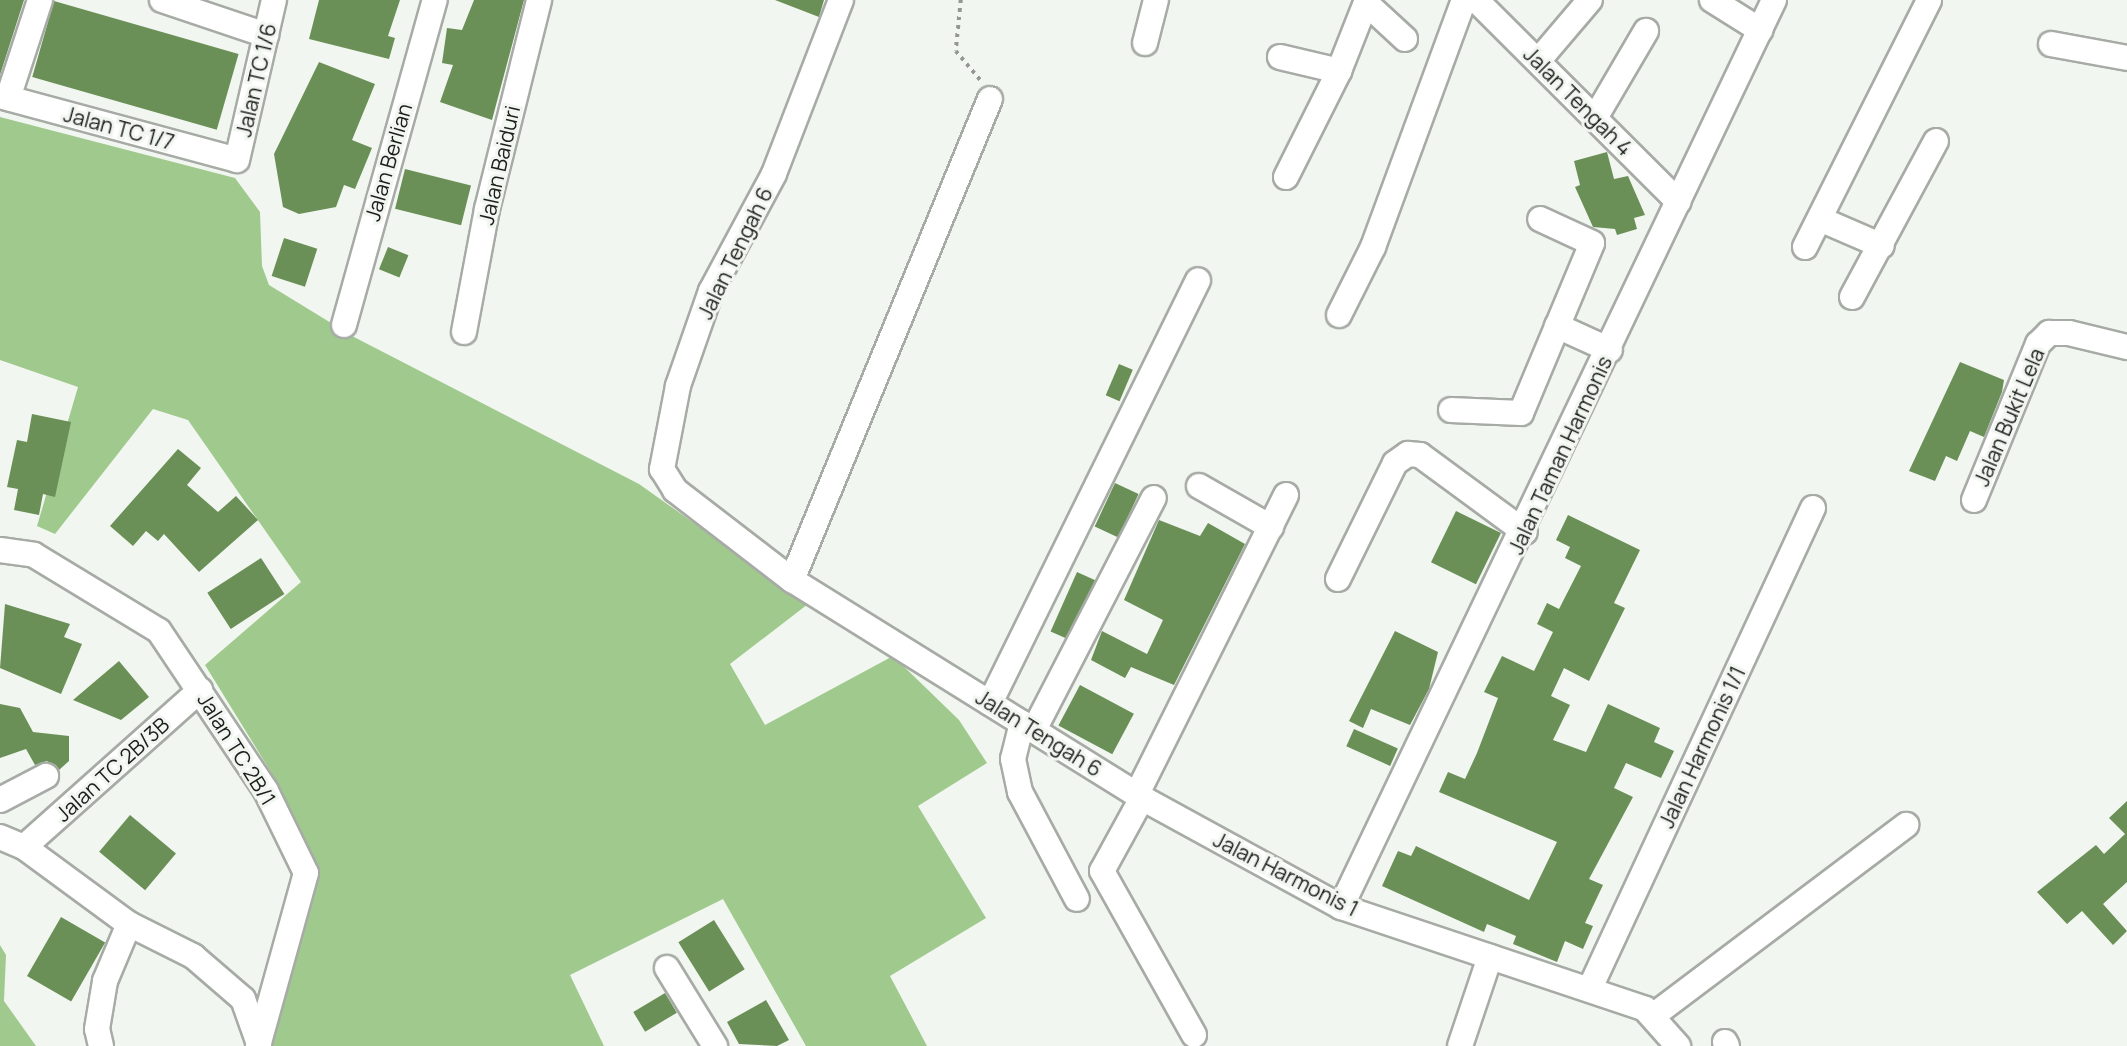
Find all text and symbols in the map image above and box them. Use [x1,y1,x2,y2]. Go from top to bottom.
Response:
street label: Jalan TC 1/6 [231,21,281,139]
street label: Jalan Tengah 4 [1519,42,1637,160]
street label: Jalan Berlian [359,100,417,224]
street label: Jalan TC 1/7 [61,101,177,155]
street label: Jalan Baiduri [473,103,525,227]
street label: Jalan Tengah 6 [692,183,778,323]
street label: Jalan Bukit Lela [1969,344,2049,490]
street label: Jalan Taman Harmonis [1503,352,1617,558]
street label: Jalan Harmonis 1/1 [1653,662,1751,832]
street label: Jalan Tengah 6 [971,684,1107,782]
street label: Jalan TC 2B/1 [193,688,281,810]
street label: Jalan TC 2B/3B [50,712,174,826]
street label: Jalan Harmonis 1 [1209,827,1363,921]

